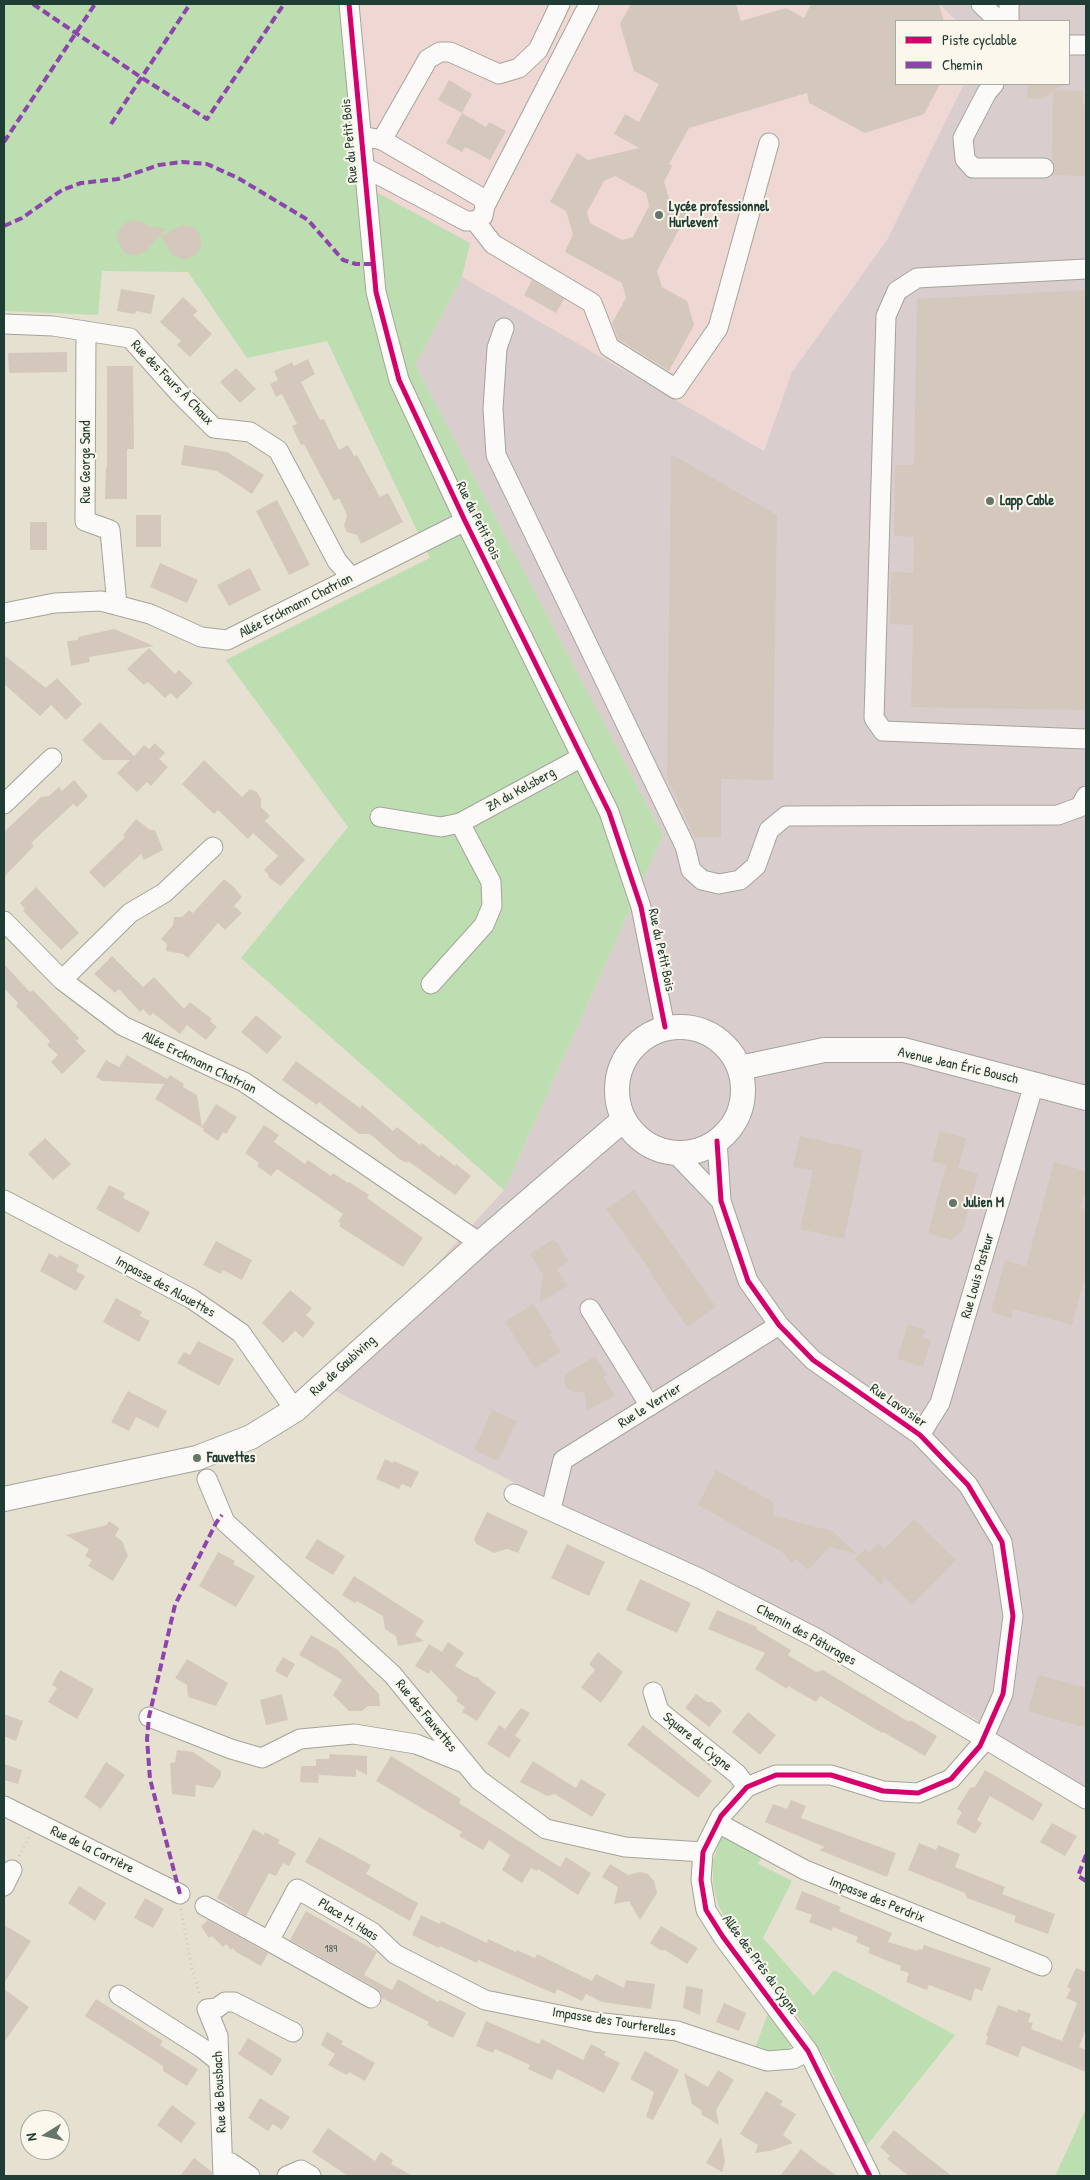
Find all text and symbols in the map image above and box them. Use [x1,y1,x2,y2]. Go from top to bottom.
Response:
legend [895,20,1070,85]
text: Piste cyclable [942,29,1017,50]
text: Chemin [942,54,983,75]
street label: Rue du Petit Bois [338,98,362,184]
place label: Lycée professionnel Hurlevent [669,199,769,232]
marker: Lycée professionnel Hurlevent [653,209,665,221]
street label: Rue des Fours À Chaux [127,337,217,429]
street label: Rue George Sand [78,421,94,503]
street label: Rue du Petit Bois [452,479,504,563]
place label: Lapp Cable [1000,493,1054,509]
marker: Lapp Cable [984,495,996,507]
street label: Allée Erckmann Chatrian [236,570,356,642]
street label: ZA du Kelsberg [484,764,558,816]
street label: Rue du Petit Bois [644,907,678,993]
street label: Allée Erckmann Chatrian [139,1028,259,1098]
street label: Avenue Jean Éric Bousch [896,1044,1020,1088]
place label: Julien M [963,1195,1004,1211]
marker: Julien M [947,1197,959,1209]
street label: Rue Louis Pasteur [958,1231,998,1321]
street label: Impasse des Alouettes [112,1253,218,1321]
street label: Rue de Gaubiving [307,1332,379,1400]
street label: Rue le Verrier [615,1380,685,1432]
street label: Rue Lavoisier [866,1380,930,1432]
place label: Fauvettes [207,1450,255,1466]
marker: Fauvettes [191,1452,203,1464]
street label: Chemin des Pâturages [753,1601,859,1669]
street label: Rue des Fauvettes [392,1676,460,1756]
street label: Square du Cygne [659,1709,735,1775]
street label: Rue de la Carrière [47,1822,137,1878]
street label: Impasse des Perdrix [827,1873,927,1927]
street label: Place M. Haas [315,1895,381,1945]
street label: Allée des Prés du Cygne [718,1912,802,2018]
house number: 189 [325,1942,337,1956]
street label: Impasse des Tourterelles [551,2004,677,2040]
street label: Rue de Bousbach [209,2051,231,2133]
north arrow [20,2110,70,2160]
text: N [21,2132,41,2142]

